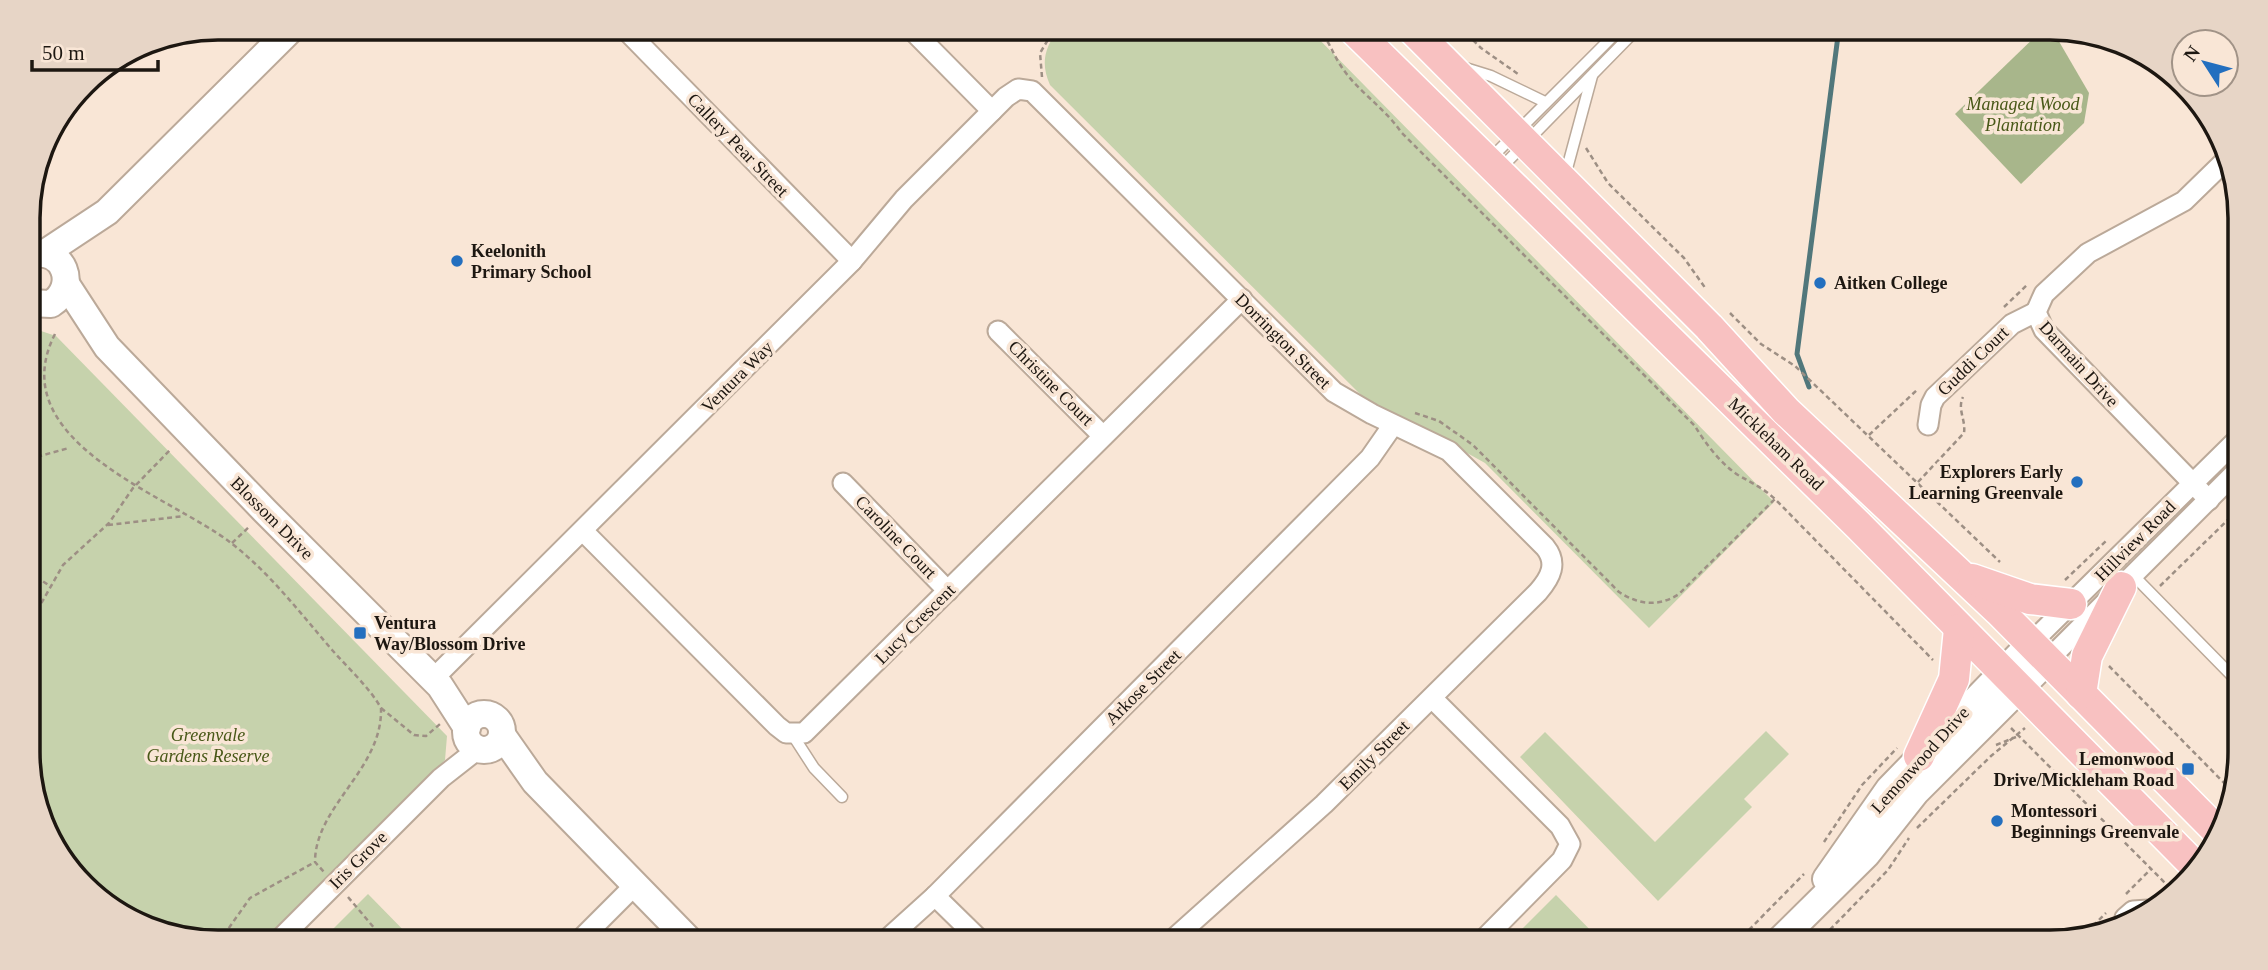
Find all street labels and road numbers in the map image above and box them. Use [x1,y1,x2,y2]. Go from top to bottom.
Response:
street label: Callery Pear Street [684,89,792,201]
street label: Dorrington Street [1231,289,1335,393]
street label: Darmain Drive [2035,317,2123,411]
street label: Guddi Court [1933,322,2013,400]
street label: Ventura Way [697,337,777,417]
street label: Christine Court [1005,337,1097,429]
street label: Mickleham Road [1724,394,1828,494]
street label: Blossom Drive [227,473,317,563]
street label: Caroline Court [851,491,941,583]
street label: Hillview Road [2091,497,2179,585]
street label: Lucy Crescent [871,580,959,668]
street label: Arkose Street [1101,645,1185,729]
street label: Lemonwood Drive [1867,703,1973,817]
street label: Emily Street [1335,716,1413,794]
street label: Iris Grove [325,827,391,893]

